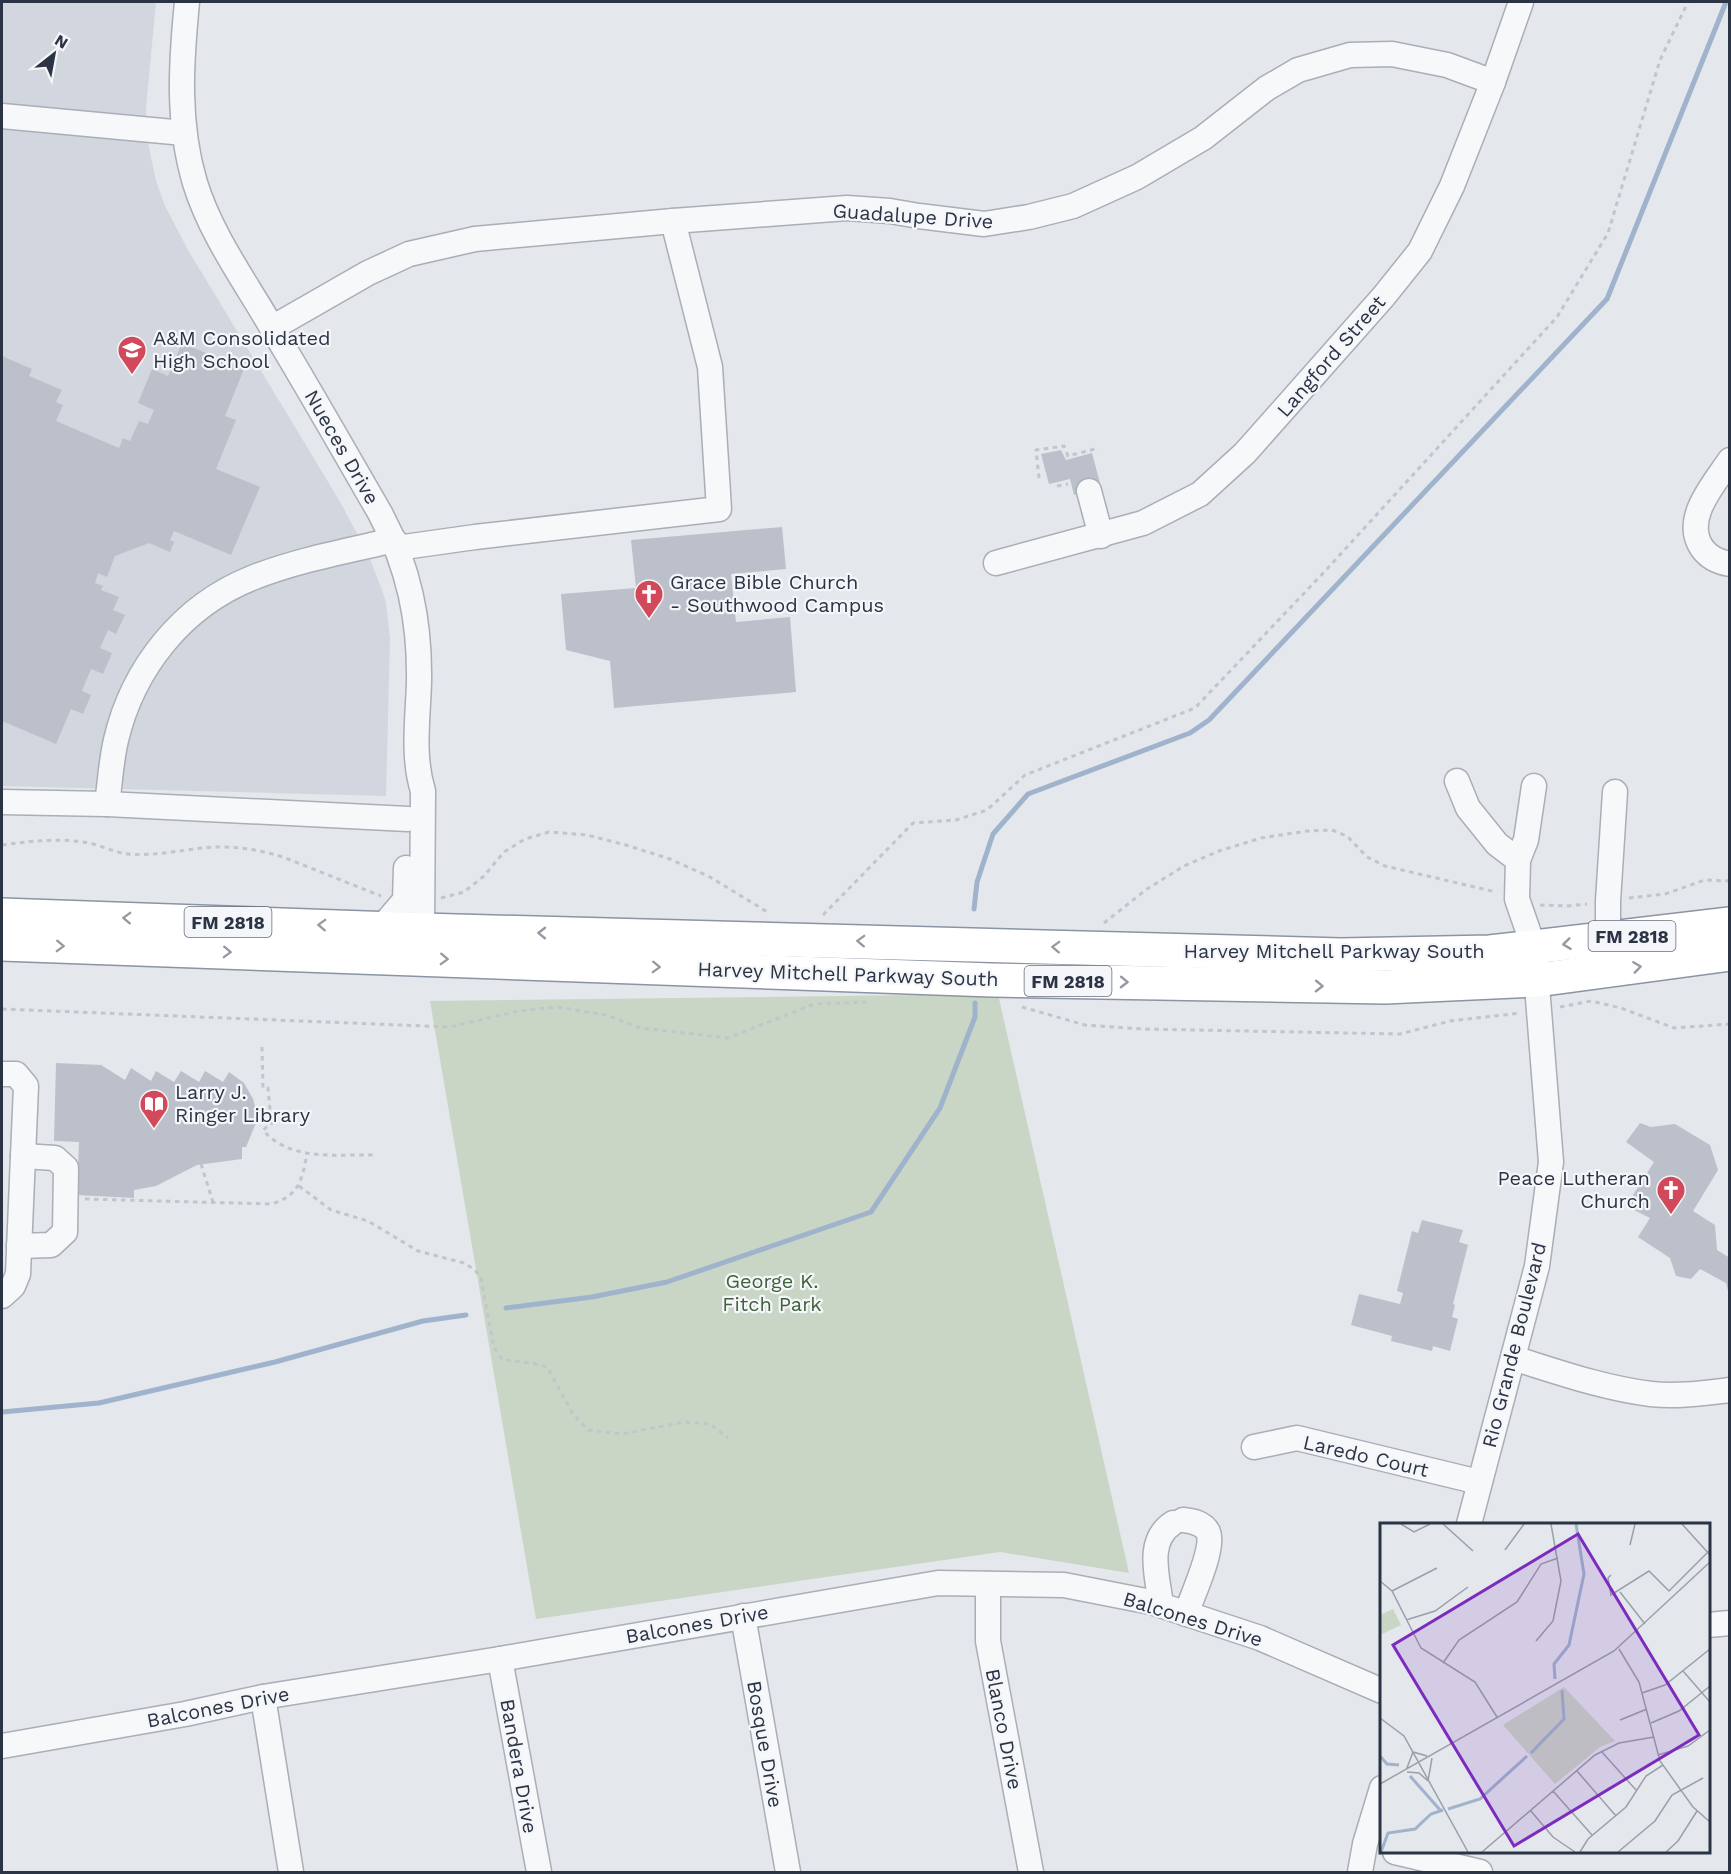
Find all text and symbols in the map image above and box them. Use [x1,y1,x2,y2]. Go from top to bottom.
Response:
north arrow [24,24,84,84]
text: N [51,30,71,53]
street label: Guadalupe Drive [832,198,994,234]
street label: Langford Street [1272,290,1391,422]
place label: A&M Consolidated High School [153,326,331,373]
school or university icon: A&M Consolidated High School [116,334,148,376]
street label: Nueces Drive [300,385,384,509]
place label: Grace Bible Church - Southwood Campus [670,570,884,617]
church icon: Grace Bible Church - Southwood Campus [633,578,665,620]
road number: FM 2818 [184,907,272,937]
one-way arrow [123,912,132,925]
one-way arrow [318,919,327,932]
road number: FM 2818 [1588,921,1676,951]
one-way arrow [537,927,546,939]
one-way arrow [857,935,866,948]
one-way arrow [1563,937,1572,950]
street label: Harvey Mitchell Parkway South [1183,939,1485,963]
one-way arrow [55,940,64,952]
one-way arrow [1052,941,1061,953]
one-way arrow [222,945,231,958]
one-way arrow [440,953,449,966]
street label: Harvey Mitchell Parkway South [697,957,999,991]
one-way arrow [652,961,661,974]
one-way arrow [1632,961,1641,973]
road number: FM 2818 [1024,966,1112,996]
one-way arrow [1120,976,1129,988]
one-way arrow [1315,979,1324,992]
place label: Larry J. Ringer Library [175,1080,311,1127]
library icon: Larry J. Ringer Library [138,1088,170,1130]
place label: Peace Lutheran Church [1498,1166,1650,1213]
church icon: Peace Lutheran Church [1655,1174,1687,1216]
street label: Rio Grande Boulevard [1477,1240,1551,1450]
park label: George K. Fitch Park [722,1269,822,1316]
street label: Laredo Court [1301,1430,1432,1482]
inset map [1380,1523,1710,1853]
street label: Balcones Drive [1120,1586,1266,1652]
street label: Balcones Drive [624,1600,770,1648]
street label: Blanco Drive [981,1667,1027,1791]
street label: Bosque Drive [742,1679,788,1809]
street label: Balcones Drive [145,1681,291,1733]
street label: Bandera Drive [495,1697,543,1835]

